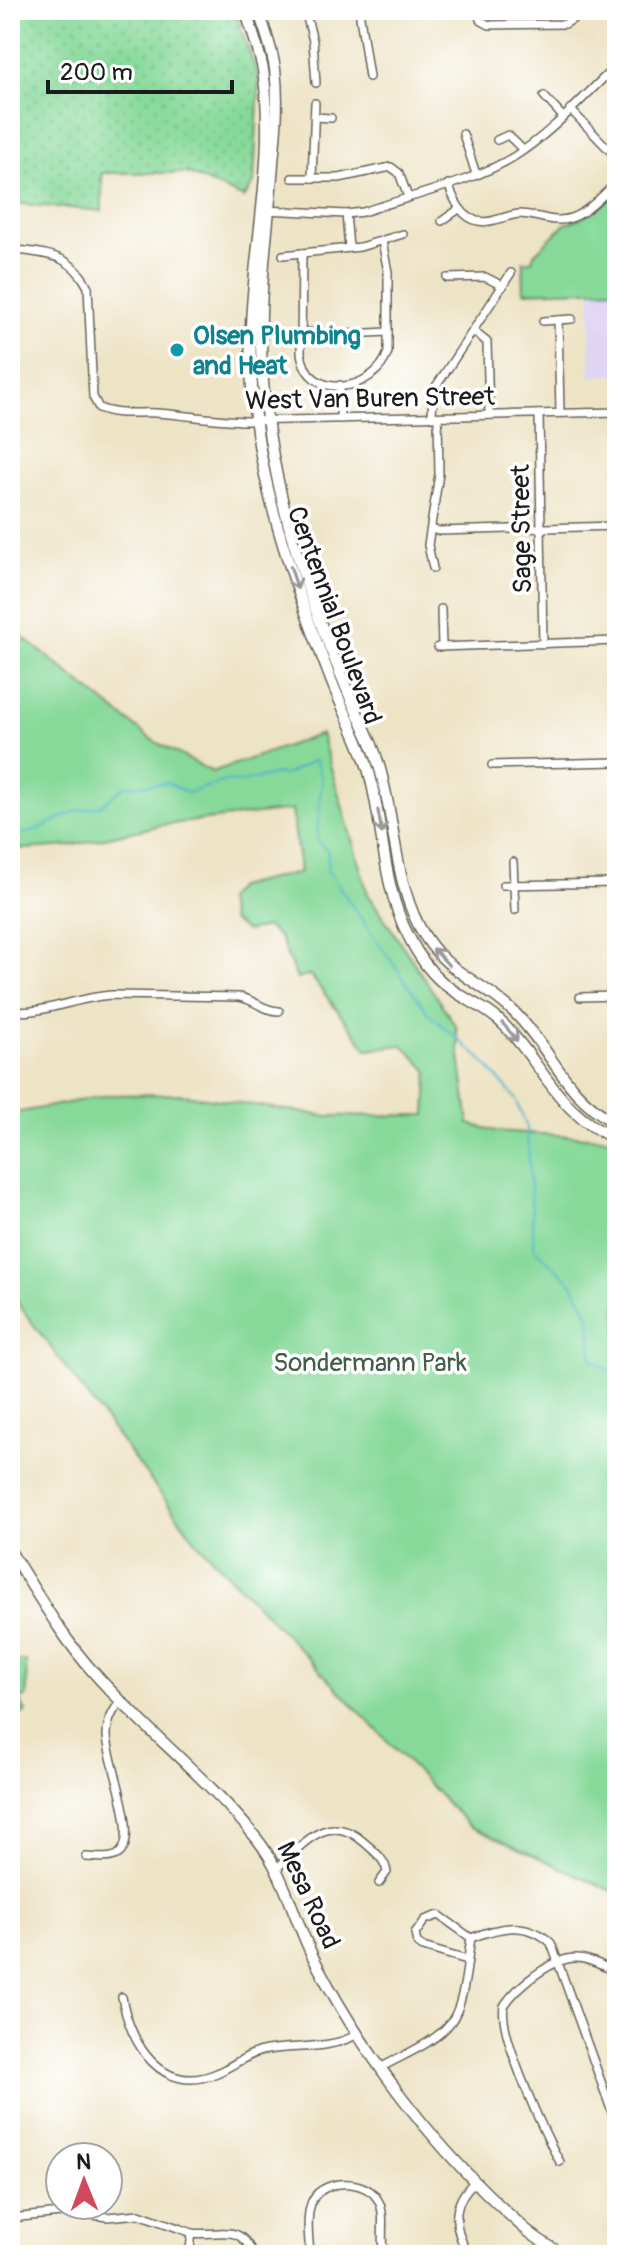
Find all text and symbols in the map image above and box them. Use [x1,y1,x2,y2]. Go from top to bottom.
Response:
scale bar [48,44,232,94]
text: 200 m [60,58,133,87]
place label: Olsen Plumbing and Heat [193,320,361,382]
marker: Olsen Plumbing and Heat [168,341,186,359]
street label: West Van Buren Street [245,381,496,417]
street label: Sage Street [505,464,539,594]
street label: Centennial Boulevard [280,502,388,729]
one-way arrow [287,565,302,590]
one-way arrow [373,809,388,835]
one-way arrow [432,947,451,967]
one-way arrow [501,1022,519,1042]
park label: Sondermann Park [273,1347,467,1379]
street label: Mesa Road [269,1837,347,1954]
north arrow [44,2141,124,2221]
text: N [76,2148,91,2176]

